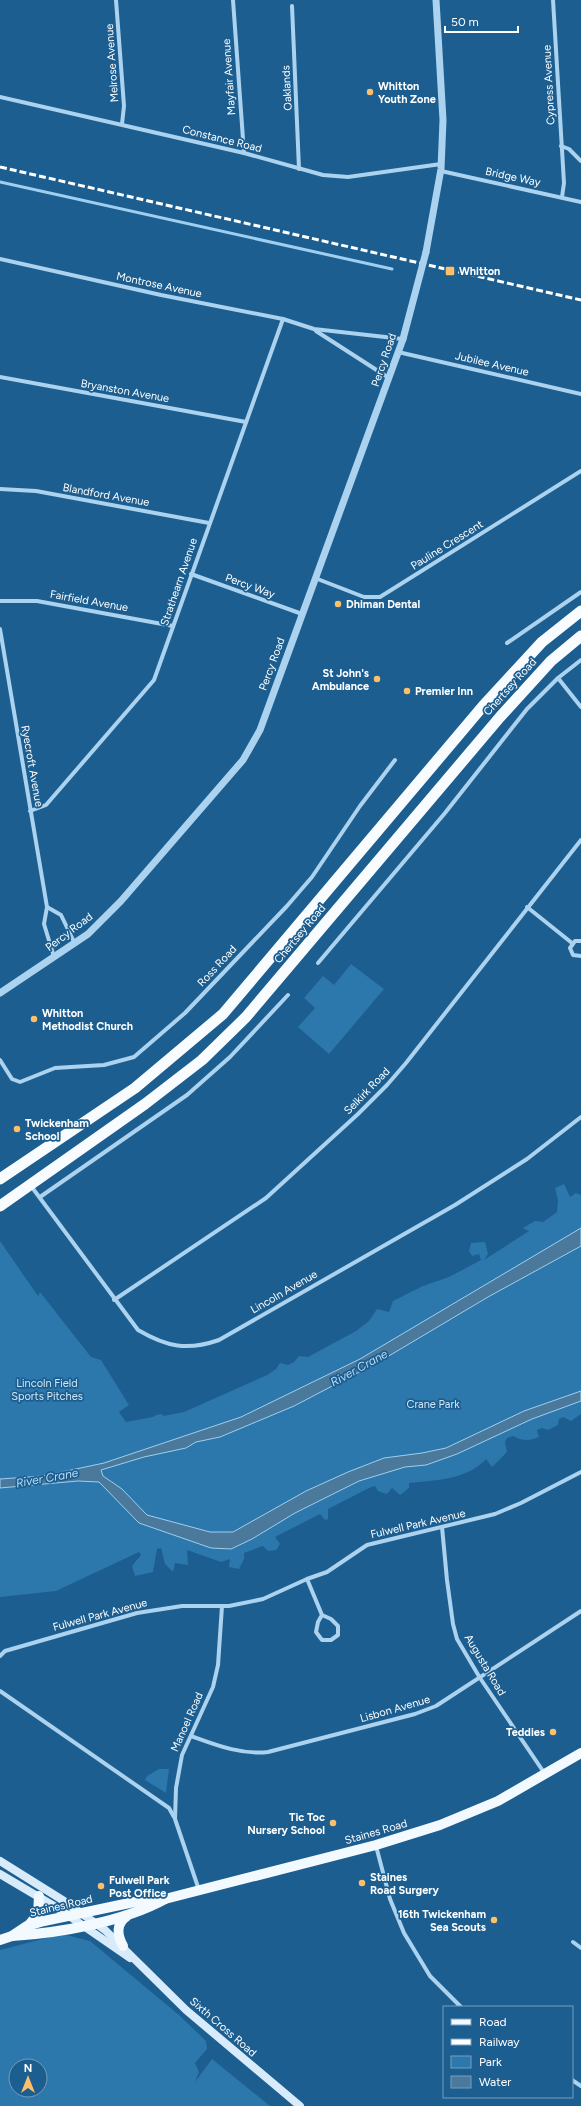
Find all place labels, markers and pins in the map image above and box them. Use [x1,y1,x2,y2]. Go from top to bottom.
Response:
place label: Whitton Youth Zone [378,80,436,106]
marker: Whitton Youth Zone [365,87,375,97]
marker: Whitton [444,265,456,277]
place label: Whitton [459,265,500,278]
place label: Dhiman Dental [346,598,420,611]
marker: Dhiman Dental [333,599,343,609]
place label: St John's Ambulance [312,667,369,693]
marker: St John's Ambulance [372,674,382,684]
place label: Premier Inn [415,685,473,698]
marker: Premier Inn [402,686,412,696]
place label: Whitton Methodist Church [42,1007,133,1033]
marker: Whitton Methodist Church [29,1014,39,1024]
place label: Twickenham School [25,1117,89,1143]
marker: Twickenham School [12,1124,22,1134]
place label: Teddies [506,1726,545,1739]
marker: Teddies [548,1727,558,1737]
place label: Tic Toc Nursery School [247,1811,325,1837]
marker: Tic Toc Nursery School [328,1818,338,1828]
place label: Staines Road Surgery [370,1871,439,1897]
place label: Fulwell Park Post Office [109,1874,170,1900]
marker: Staines Road Surgery [357,1878,367,1888]
marker: Fulwell Park Post Office [96,1881,106,1891]
place label: 16th Twickenham Sea Scouts [398,1908,486,1934]
marker: 16th Twickenham Sea Scouts [489,1915,499,1925]

